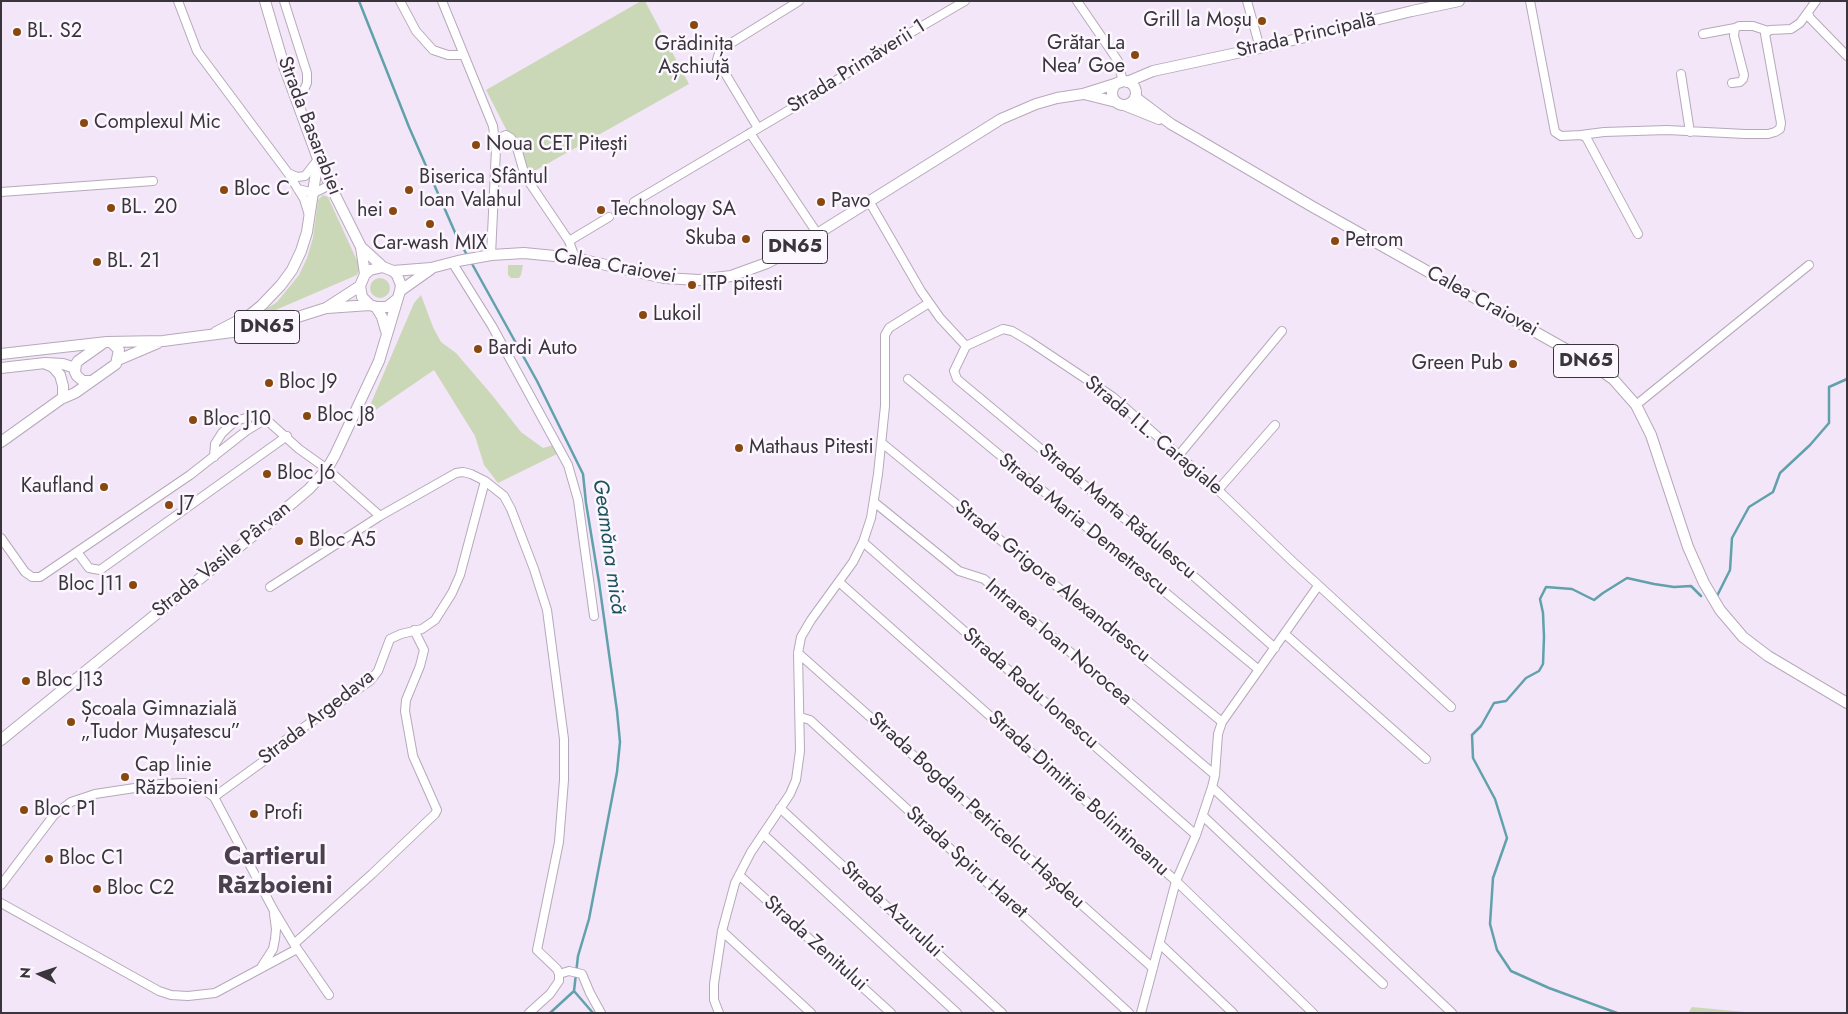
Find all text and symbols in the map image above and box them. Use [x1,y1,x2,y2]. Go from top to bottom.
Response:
street label: Strada Principală [1234,8,1378,64]
place label: Grill la Moșu [1143,9,1252,33]
street label: Strada Primăverii 1 [784,15,930,119]
marker: Grill la Moșu [1256,15,1268,27]
marker: Grădinița Așchiuță [688,19,700,31]
place label: BL. S2 [27,20,82,44]
marker: BL. S2 [11,26,23,38]
place label: Grătar La Nea' Goe [1042,32,1125,79]
place label: Grădinița Așchiuță [655,33,733,80]
marker: Grătar La Nea' Goe [1129,49,1141,61]
street label: Strada Basarabiei [272,53,346,199]
place label: Complexul Mic [94,111,220,135]
marker: Complexul Mic [78,117,90,129]
place label: Noua CET Pitești [486,133,628,157]
marker: Noua CET Pitești [470,139,482,151]
place label: Biserica Sfântul Ioan Valahul [419,166,548,213]
place label: Bloc C [234,178,290,202]
marker: Bloc C [218,184,230,196]
marker: Biserica Sfântul Ioan Valahul [403,184,415,196]
place label: Pavo [831,190,870,214]
place label: BL. 20 [121,196,177,220]
marker: Pavo [815,196,827,208]
place label: Technology SA [611,198,736,222]
place label: hei [357,199,383,223]
marker: BL. 20 [105,202,117,214]
marker: Technology SA [595,204,607,216]
marker: hei [387,205,399,217]
marker: Car-wash MIX [424,218,436,230]
place label: Skuba [685,227,736,251]
place label: Petrom [1345,229,1404,253]
road number: DN65 [762,230,828,264]
place label: Car-wash MIX [373,232,487,256]
marker: Skuba [740,233,752,245]
marker: Petrom [1329,235,1341,247]
street label: Calea Craiovei [552,244,678,290]
place label: BL. 21 [107,250,160,274]
marker: BL. 21 [91,256,103,268]
street label: Calea Craiovei [1422,261,1542,343]
place label: ITP pitesti [702,273,783,297]
marker: ITP pitesti [686,279,698,291]
place label: Lukoil [653,303,701,327]
marker: Lukoil [637,309,649,321]
road number: DN65 [234,311,300,344]
place label: Bardi Auto [488,337,577,361]
marker: Bardi Auto [472,343,484,355]
road number: DN65 [1554,344,1618,378]
place label: Green Pub [1411,352,1503,376]
marker: Green Pub [1507,358,1519,370]
place label: Bloc J9 [279,371,338,395]
street label: Strada I.L. Caragiale [1079,371,1227,501]
marker: Bloc J9 [263,377,275,389]
place label: Bloc J8 [317,404,375,428]
place label: Bloc J10 [203,408,271,432]
marker: Bloc J8 [301,410,313,422]
marker: Bloc J10 [187,414,199,426]
place label: Mathaus Pitesti [749,436,874,460]
street label: Strada Marta Rădulescu [1033,439,1201,585]
marker: Mathaus Pitesti [733,442,745,454]
street label: Strada Maria Demetrescu [993,449,1173,601]
place label: Bloc J6 [277,462,336,486]
marker: Bloc J6 [261,468,273,480]
place label: Kaufland [21,475,94,499]
water label: Geamăna mică [586,478,630,616]
marker: Kaufland [98,481,110,493]
place label: J7 [179,493,194,517]
street label: Strada Grigore Alexandrescu [949,496,1155,668]
street label: Strada Vasile Pârvan [148,497,296,623]
marker: J7 [163,499,175,511]
place label: Bloc A5 [309,529,376,553]
marker: Bloc A5 [293,535,305,547]
place label: Bloc J11 [58,573,123,597]
street label: Intrarea Ioan Norocea [980,575,1136,711]
marker: Bloc J11 [127,579,139,591]
street label: Strada Radu Ionescu [957,623,1103,755]
street label: Strada Argedava [254,665,380,771]
place label: Bloc J13 [36,669,103,693]
marker: Bloc J13 [20,675,32,687]
place label: Școala Gimnazială „Tudor Mușatescu” [81,698,240,745]
street label: Strada Dimitrie Bolintineanu [982,706,1174,882]
street label: Strada Bogdan Petricelcu Hașdeu [863,708,1089,914]
marker: Școala Gimnazială „Tudor Mușatescu” [65,716,77,728]
place label: Cap linie Războieni [135,754,219,801]
marker: Cap linie Războieni [119,771,131,783]
place label: Bloc P1 [34,798,96,822]
place label: Profi [264,802,303,826]
street label: Strada Spiru Haret [900,802,1032,924]
marker: Bloc P1 [18,804,30,816]
marker: Profi [248,808,260,820]
district label: Cartierul Războieni [217,843,333,902]
place label: Bloc C1 [59,847,124,871]
marker: Bloc C1 [43,853,55,865]
street label: Strada Azurului [835,857,947,963]
place label: Bloc C2 [107,877,174,901]
marker: Bloc C2 [91,883,103,895]
street label: Strada Zenitului [758,891,872,997]
north arrow [15,949,65,999]
text: N [15,967,35,979]

